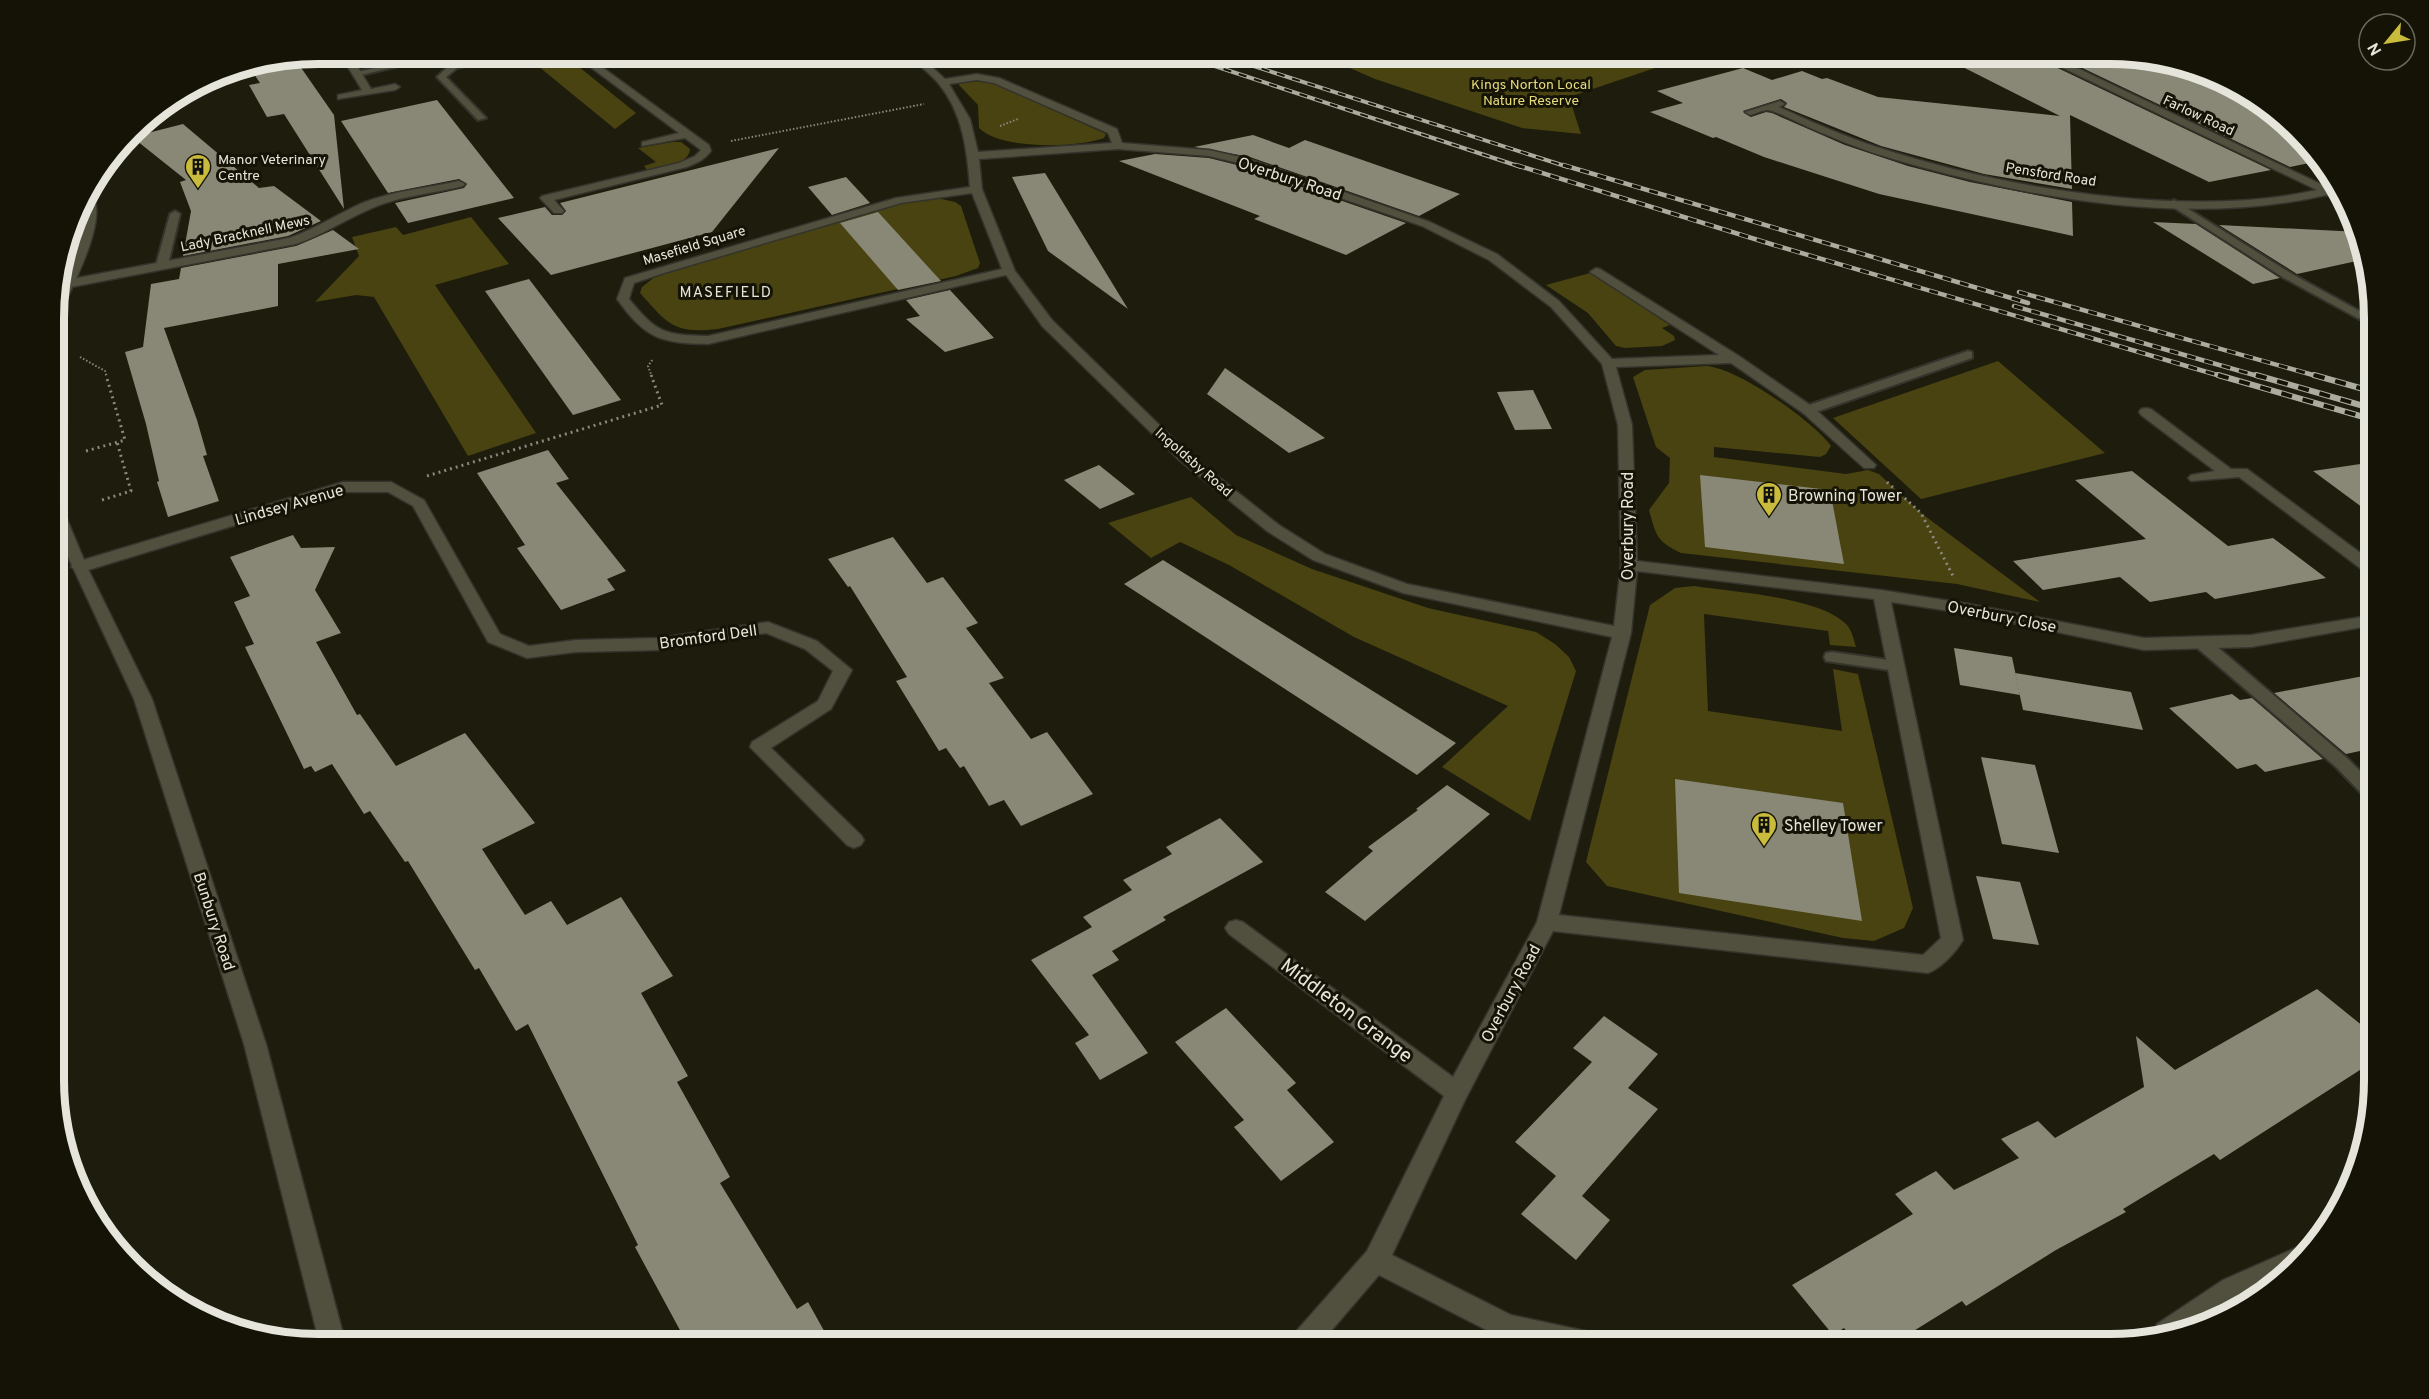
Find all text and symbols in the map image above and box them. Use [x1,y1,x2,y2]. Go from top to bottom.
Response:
north arrow [2357,12,2417,72]
text: N [2364,39,2387,58]
park label: Kings Norton Local Nature Reserve [1471,77,1591,110]
street label: Farlow Road [2160,92,2237,140]
building icon: Manor Veterinary Centre [183,152,213,190]
place label: Manor Veterinary Centre [218,152,326,185]
street label: Overbury Road [1235,154,1344,206]
street label: Pensford Road [2004,160,2097,191]
street label: Lady Bracknell Mews [179,212,312,256]
street label: Masefield Square [641,223,748,270]
district label: MASEFIELD [679,284,773,303]
street label: Ingoldsby Road [1151,425,1235,501]
street label: Overbury Road [1619,472,1639,580]
building icon: Browning Tower [1754,480,1784,518]
street label: Lindsey Avenue [233,481,346,531]
place label: Browning Tower [1788,487,1902,507]
street label: Overbury Close [1945,598,2058,638]
street label: Bromford Dell [658,621,759,655]
building icon: Shelley Tower [1749,810,1779,848]
place label: Shelley Tower [1784,817,1883,837]
street label: Bunbury Road [188,870,238,973]
street label: Overbury Road [1478,941,1546,1046]
street label: Middleton Grange [1274,953,1417,1070]

